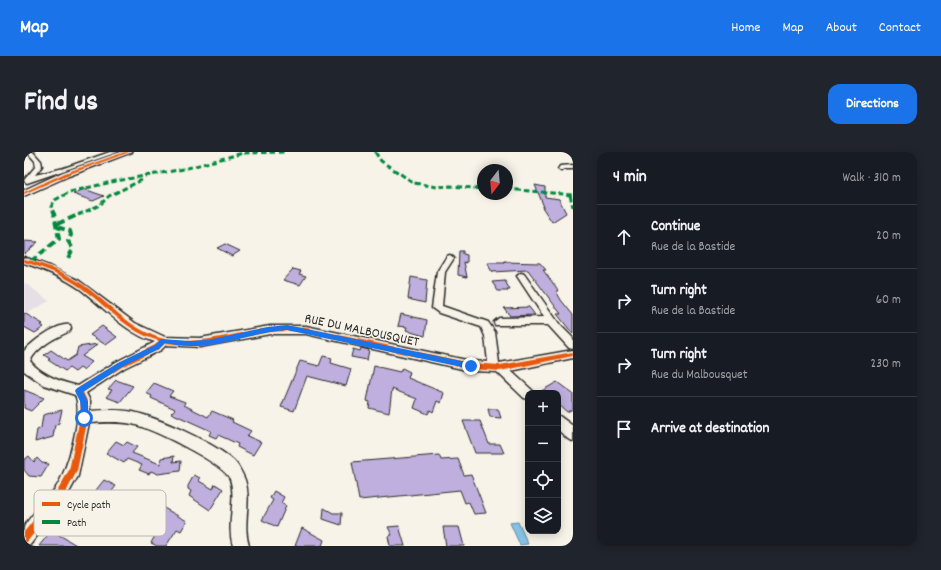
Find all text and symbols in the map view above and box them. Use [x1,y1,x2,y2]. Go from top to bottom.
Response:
text: Map [20,15,49,42]
text: Home [731,18,760,38]
text: Map [782,18,804,38]
text: About [826,18,857,38]
text: Contact [879,18,921,38]
text: Find us [24,84,98,124]
button: Directions [828,84,917,124]
north arrow [477,164,513,200]
text: 4 min [613,166,647,190]
text: Walk · 310 m [842,169,901,188]
text: Continue [651,216,700,238]
icon: ahead [613,226,635,248]
text: 20 m [876,227,901,246]
text: Rue de la Bastide [651,238,735,257]
text: Turn right [651,280,707,302]
icon: right [613,290,635,312]
text: 60 m [876,291,901,310]
text: Rue de la Bastide [651,302,735,321]
street label: RUE DU MALBOUSQUET [303,309,421,353]
text: Turn right [651,344,707,366]
icon: right [613,354,635,376]
text: 230 m [871,355,901,374]
route end [462,357,480,375]
text: Rue du Malbousquet [651,366,748,385]
map controls [525,390,561,534]
button: + [525,390,561,426]
route start [75,409,93,427]
icon: arrive [613,418,635,440]
text: Arrive at destination [651,418,769,440]
button: − [525,426,561,462]
button: locate [525,462,561,498]
legend [34,490,166,536]
text: Cycle path [67,498,111,514]
button: layers [525,498,561,534]
text: Path [67,516,86,532]

